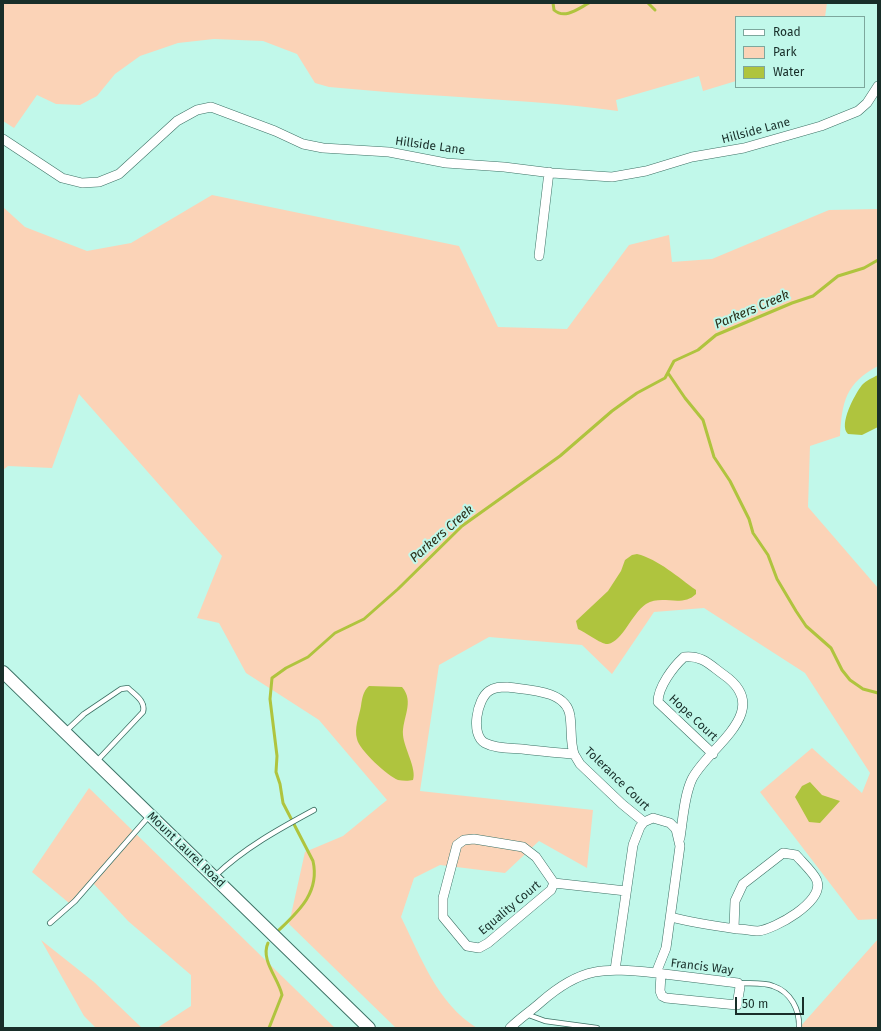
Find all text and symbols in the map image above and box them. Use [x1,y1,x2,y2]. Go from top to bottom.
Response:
legend [735,16,865,88]
text: Road [773,25,801,39]
text: Park [773,45,797,59]
text: Water [773,65,804,79]
street label: Hillside Lane [720,115,792,147]
street label: Hillside Lane [394,134,466,158]
water label: Parkers Creek [712,287,792,333]
water label: Parkers Creek [407,502,477,566]
street label: Hope Court [666,692,720,744]
street label: Tolerance Court [581,744,653,814]
street label: Mount Laurel Road [144,809,228,891]
street label: Equality Court [476,878,544,938]
street label: Francis Way [670,956,734,978]
scale bar [737,989,806,1015]
text: 50 m [742,997,768,1011]

